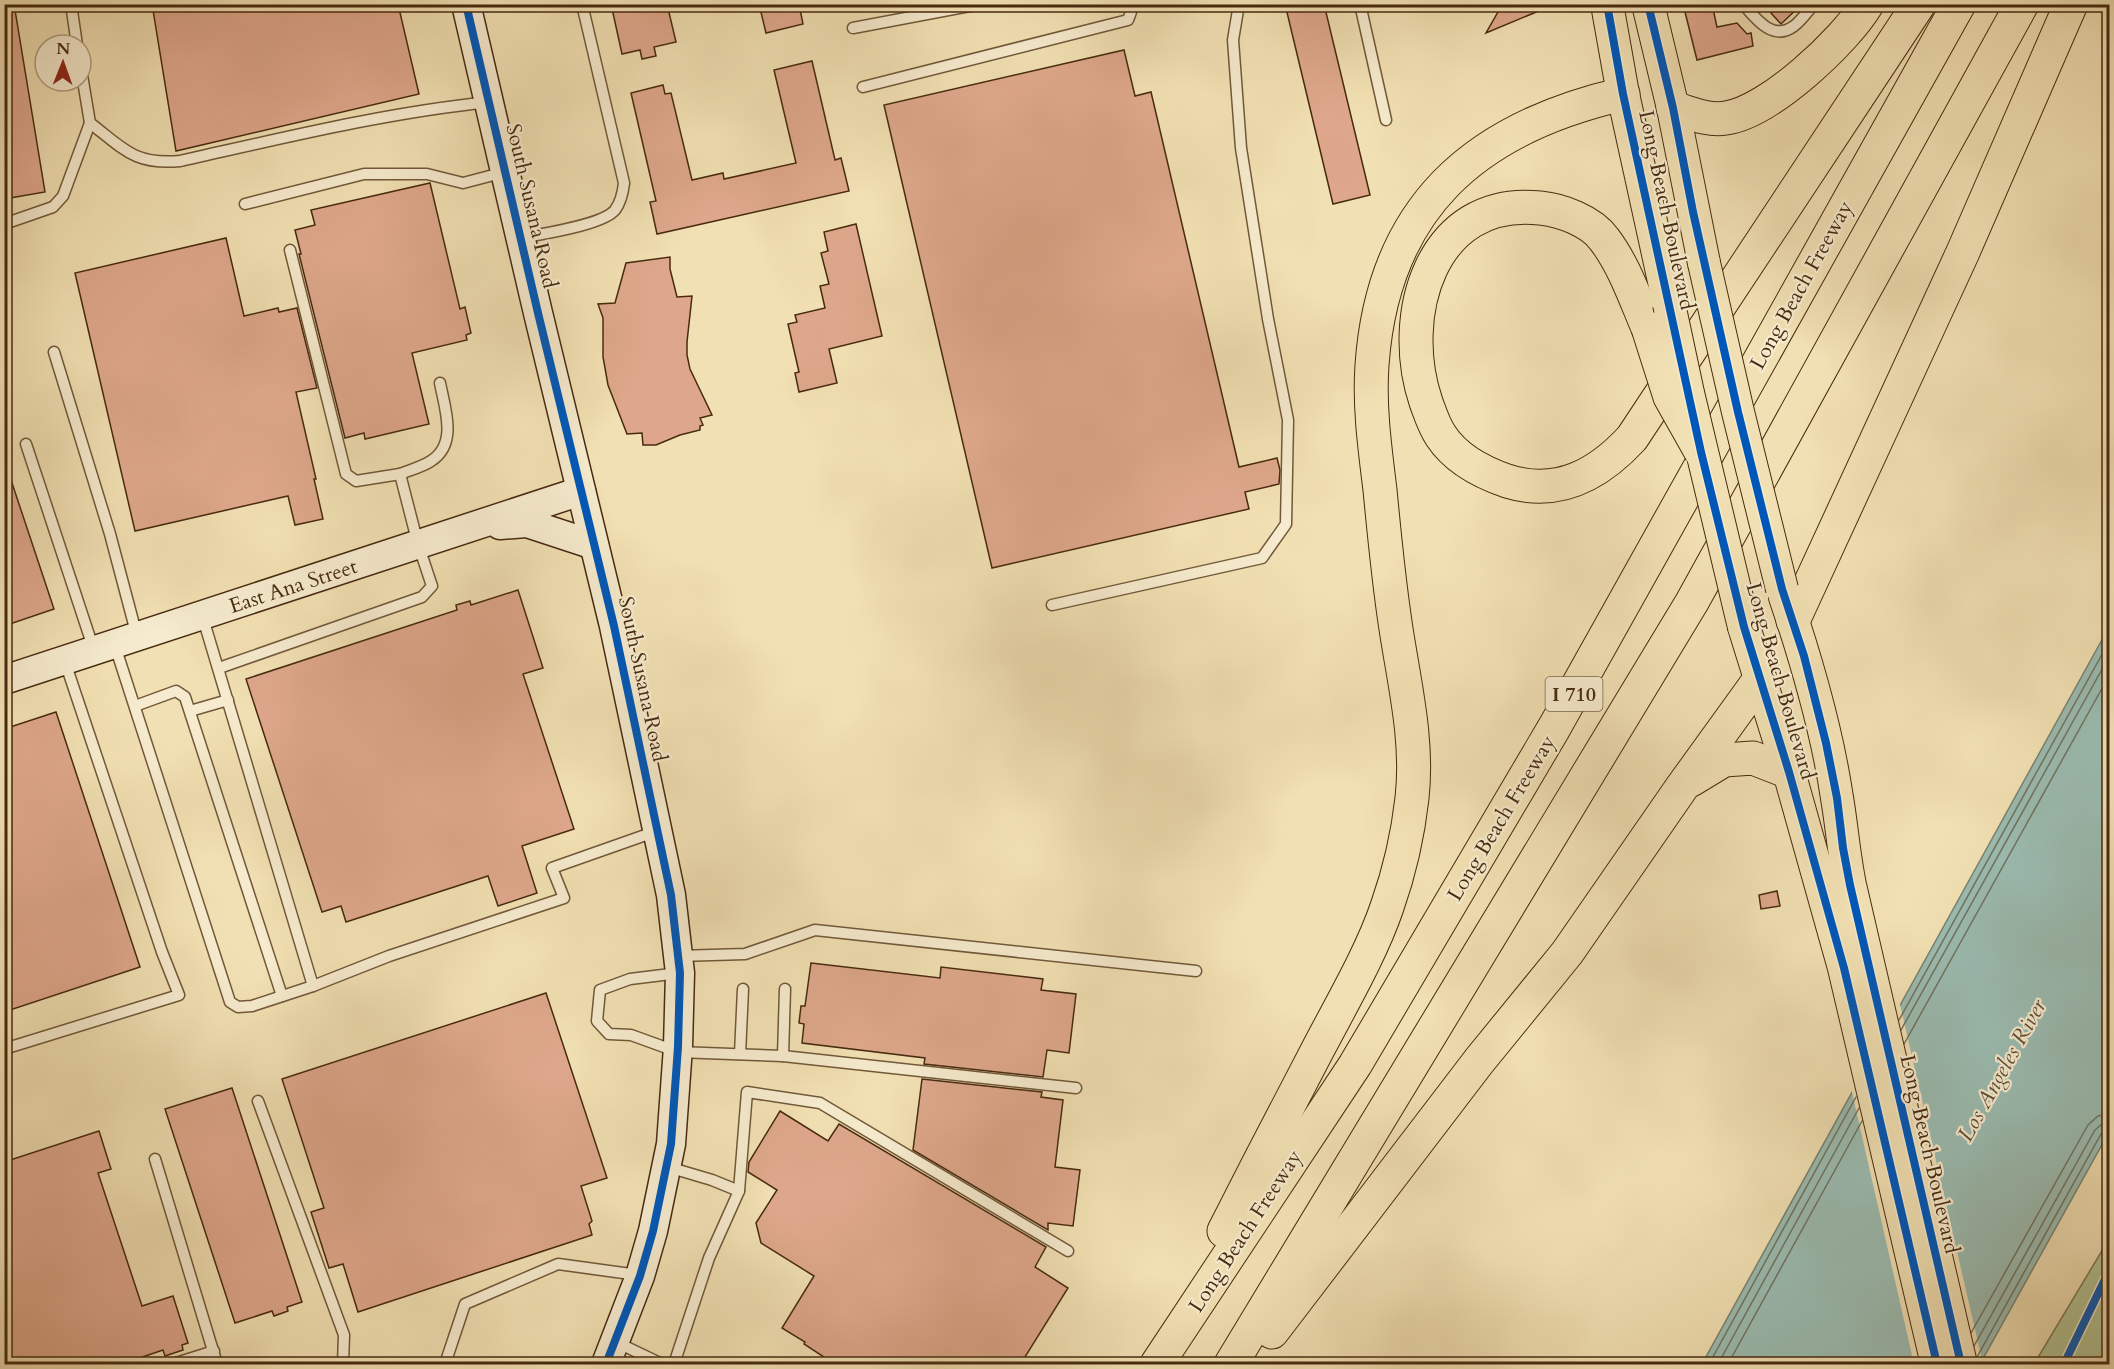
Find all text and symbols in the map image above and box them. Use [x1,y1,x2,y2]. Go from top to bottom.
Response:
north arrow [33,33,93,93]
text: N [56,38,70,60]
street label: Long Beach Boulevard [1631,108,1702,313]
street label: South Susana Road [498,121,565,291]
street label: Long Beach Freeway [1743,196,1860,375]
street label: East Ana Street [225,552,361,621]
street label: Long Beach Boulevard [1739,579,1823,783]
street label: South Susana Road [611,594,674,764]
road number: I 710 [1546,677,1602,711]
street label: Long Beach Freeway [1440,730,1562,907]
water label: Los Angeles River [1950,993,2054,1147]
street label: Long Beach Boulevard [1892,1052,1967,1257]
street label: Long Beach Freeway [1182,1144,1309,1318]

